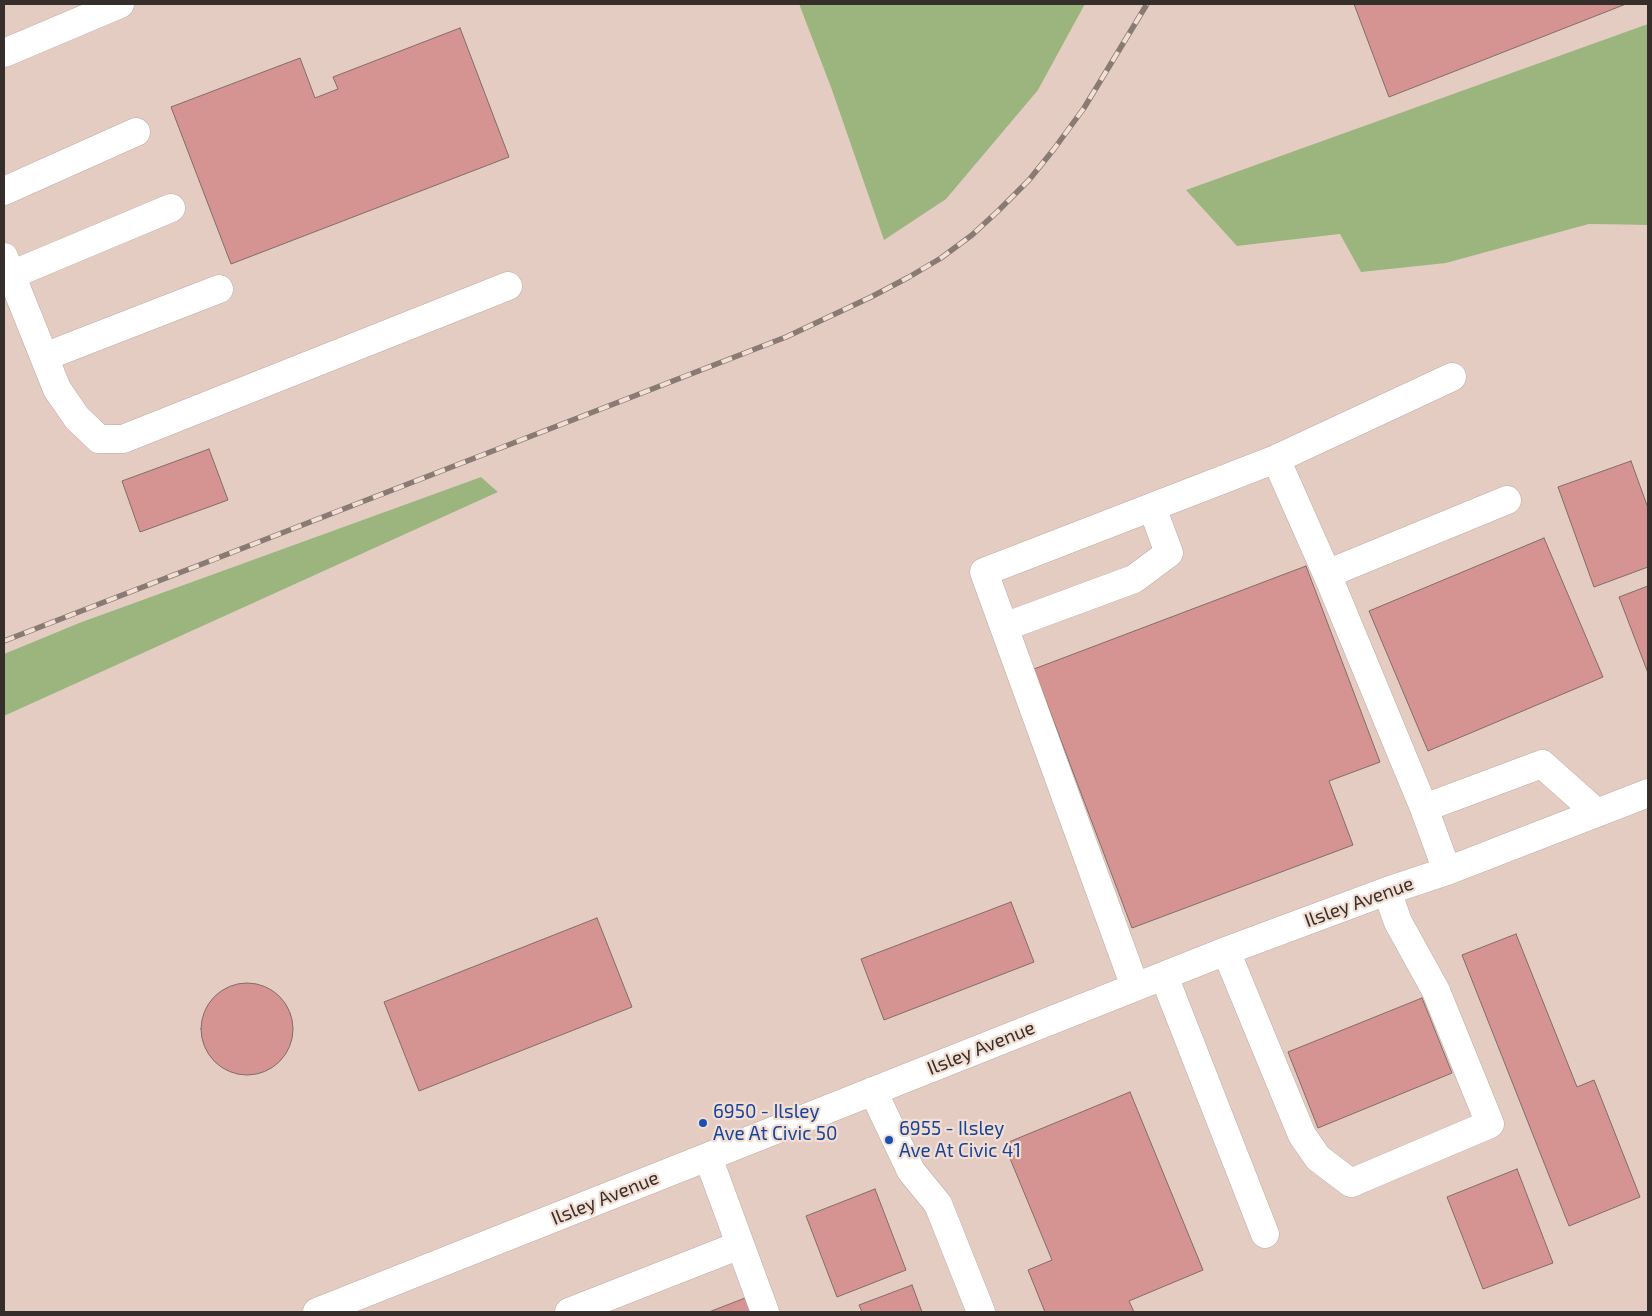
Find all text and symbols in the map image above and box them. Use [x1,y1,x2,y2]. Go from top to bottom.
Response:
street label: Ilsley Avenue [1302,872,1416,932]
street label: Ilsley Avenue [924,1016,1038,1080]
place label: 6950 - Ilsley Ave At Civic 50 [713,1101,837,1145]
marker: 6950 - Ilsley Ave At Civic 50 [697,1117,709,1129]
place label: 6955 - Ilsley Ave At Civic 41 [899,1118,1021,1162]
marker: 6955 - Ilsley Ave At Civic 41 [883,1134,895,1146]
street label: Ilsley Avenue [548,1166,662,1230]

